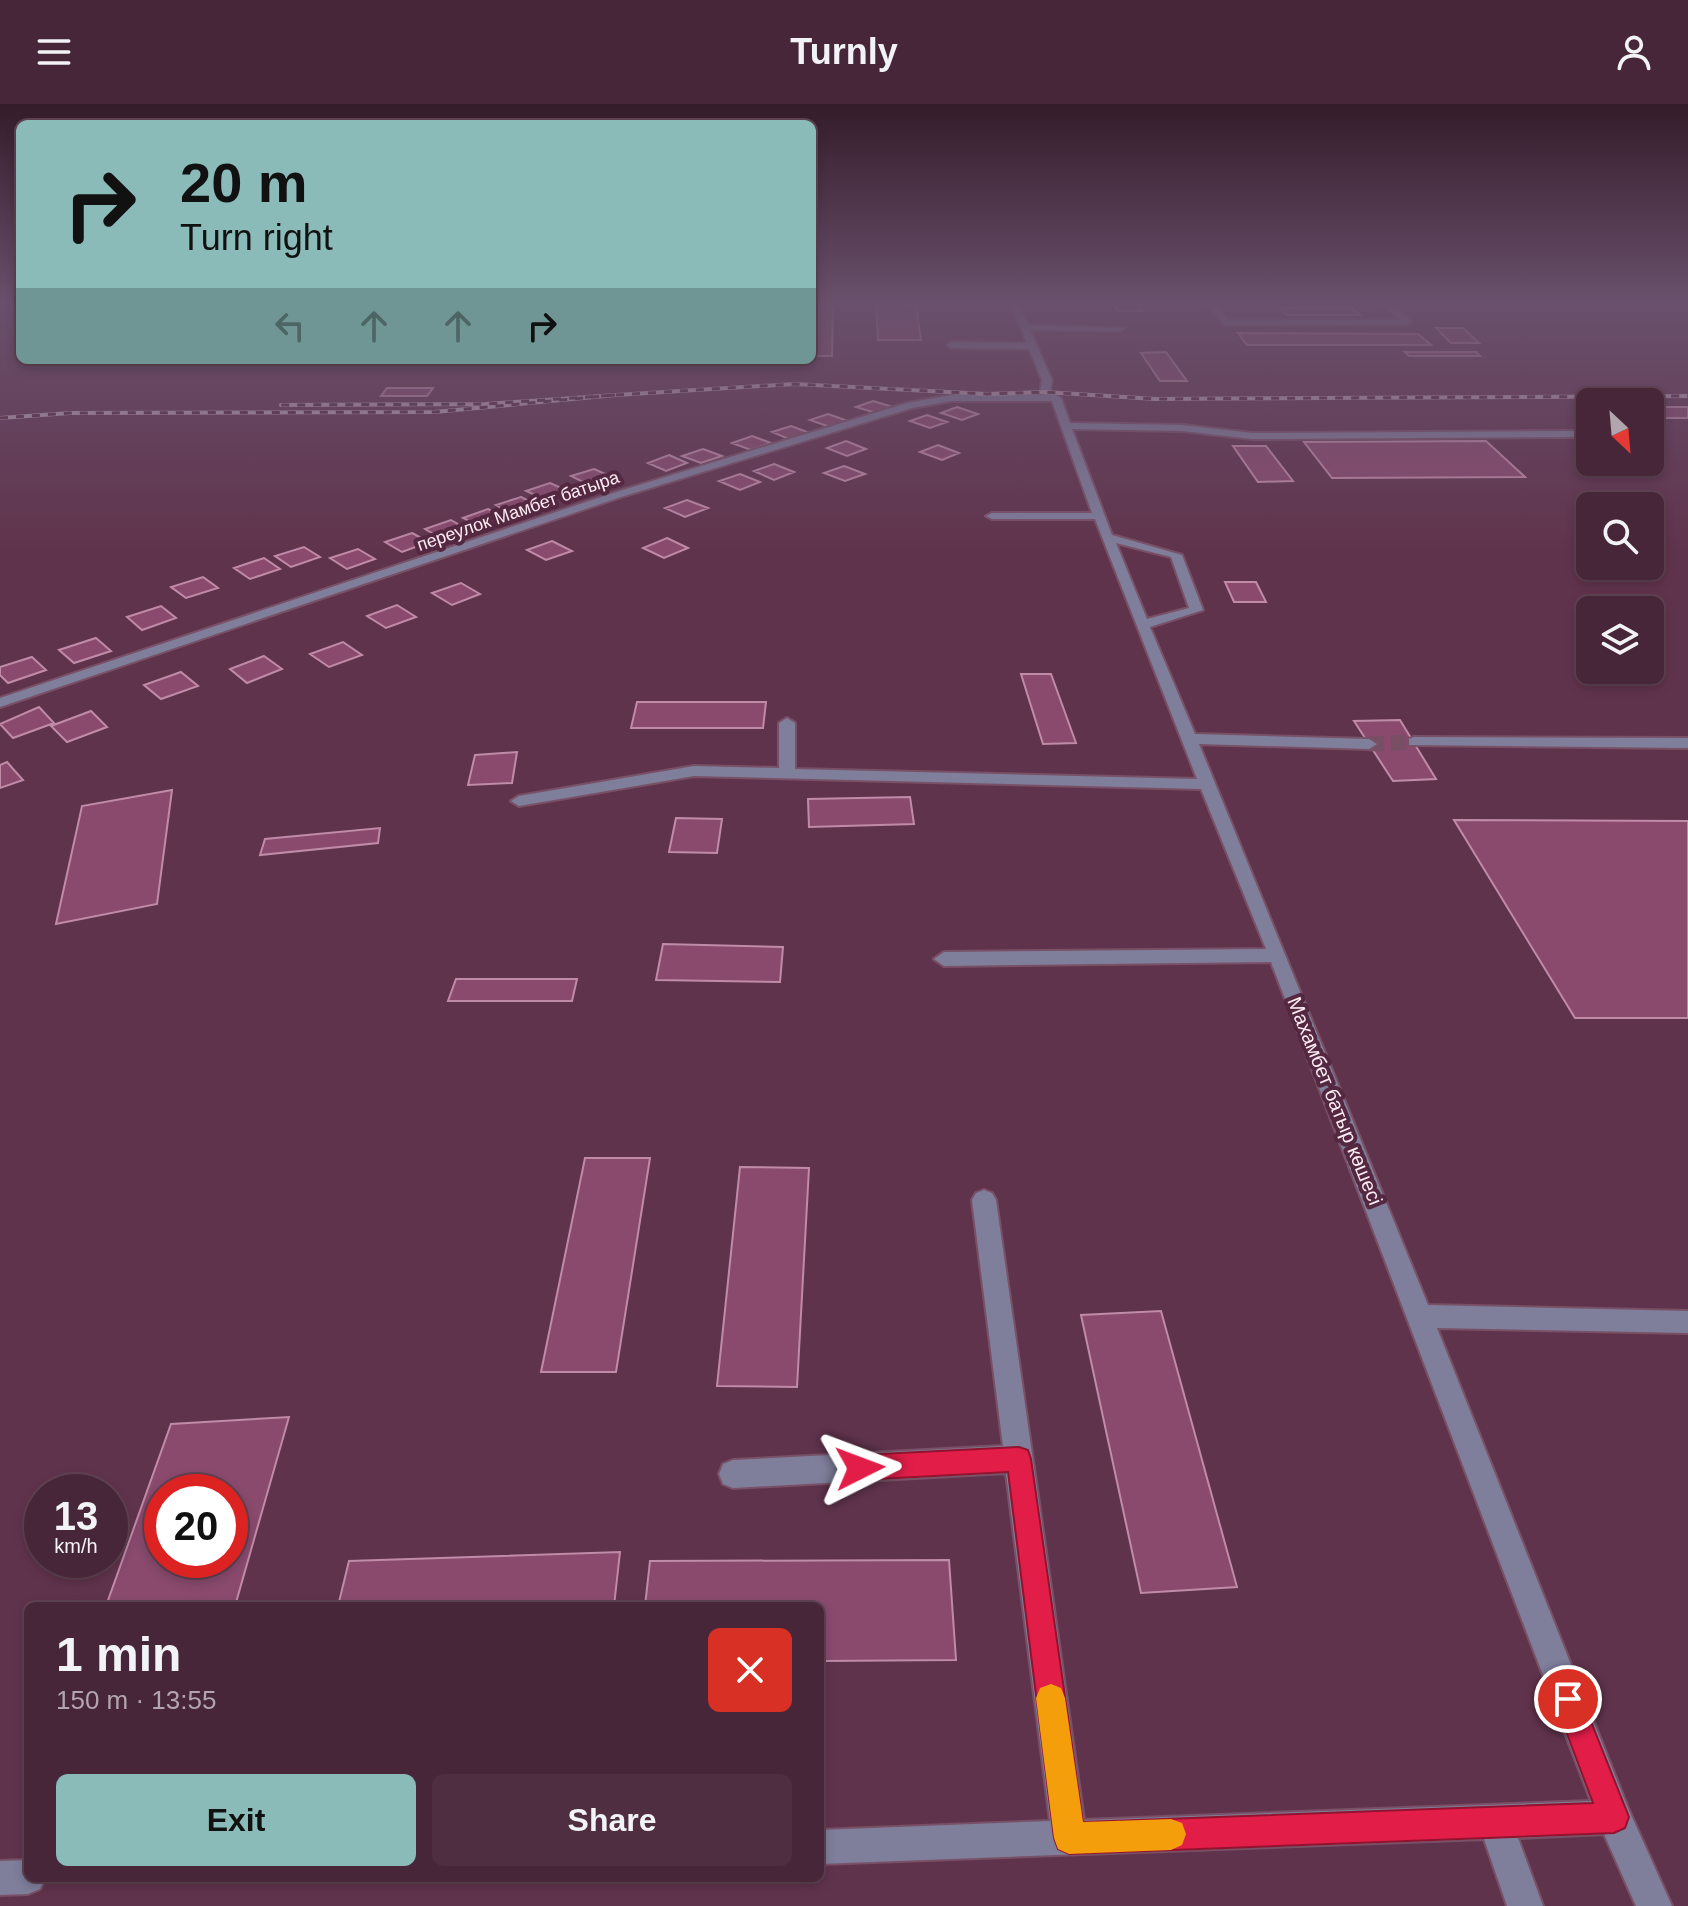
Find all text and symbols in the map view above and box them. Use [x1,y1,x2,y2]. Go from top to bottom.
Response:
icon: menu [32,30,76,74]
icon: person [1612,30,1656,74]
text: Turnly [790,31,898,72]
text: 20 m [180,151,308,214]
icon: right [48,152,152,256]
text: Turn right [180,217,333,258]
icon: left [268,304,312,348]
icon: ahead [352,304,396,348]
icon: ahead [436,304,480,348]
icon: right [520,304,564,348]
north arrow [1576,388,1664,476]
map controls [1576,388,1664,684]
street label: переулок Мамбет батыра [414,467,623,555]
button: search [1576,492,1664,580]
button: layers [1576,596,1664,684]
street label: Махамбет батыр көшесі [1283,994,1387,1208]
position arrow [818,1426,902,1510]
speed limit sign: 20 [144,1474,248,1578]
text: 13 [54,1494,98,1538]
text: km/h [54,1535,98,1557]
text: 1 min [56,1628,181,1681]
button: close [708,1628,792,1712]
pin [1534,1665,1602,1733]
icon: arrive [1546,1677,1590,1721]
text: 150 m · 13:55 [56,1685,216,1715]
button: Exit [56,1774,416,1866]
button: Share [432,1774,792,1866]

